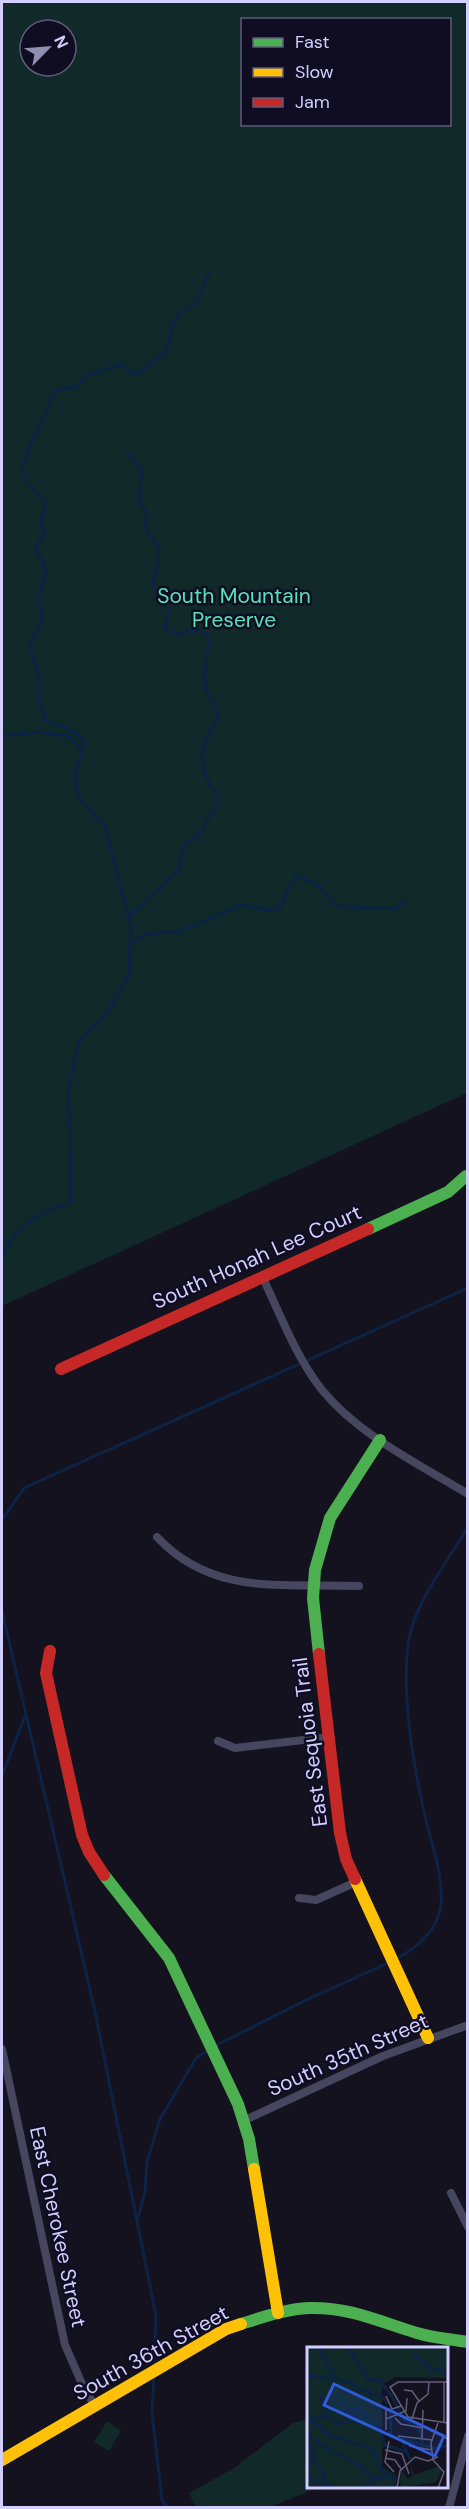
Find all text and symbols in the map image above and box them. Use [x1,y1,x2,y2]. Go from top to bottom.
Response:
north arrow [18,18,78,78]
legend [241,18,451,126]
text: Fast [295,30,330,54]
text: N [49,32,73,52]
text: Slow [295,60,334,84]
text: Jam [295,90,330,114]
park label: South Mountain Preserve [157,582,311,634]
street label: South Honah Lee Court [148,1198,366,1316]
street label: East Sequoia Trail [286,1656,334,1828]
street label: South 35th Street [263,2007,433,2103]
street label: East Cherokee Street [23,2124,93,2330]
street label: South 36th Street [68,2299,234,2407]
inset map [307,2347,448,2488]

